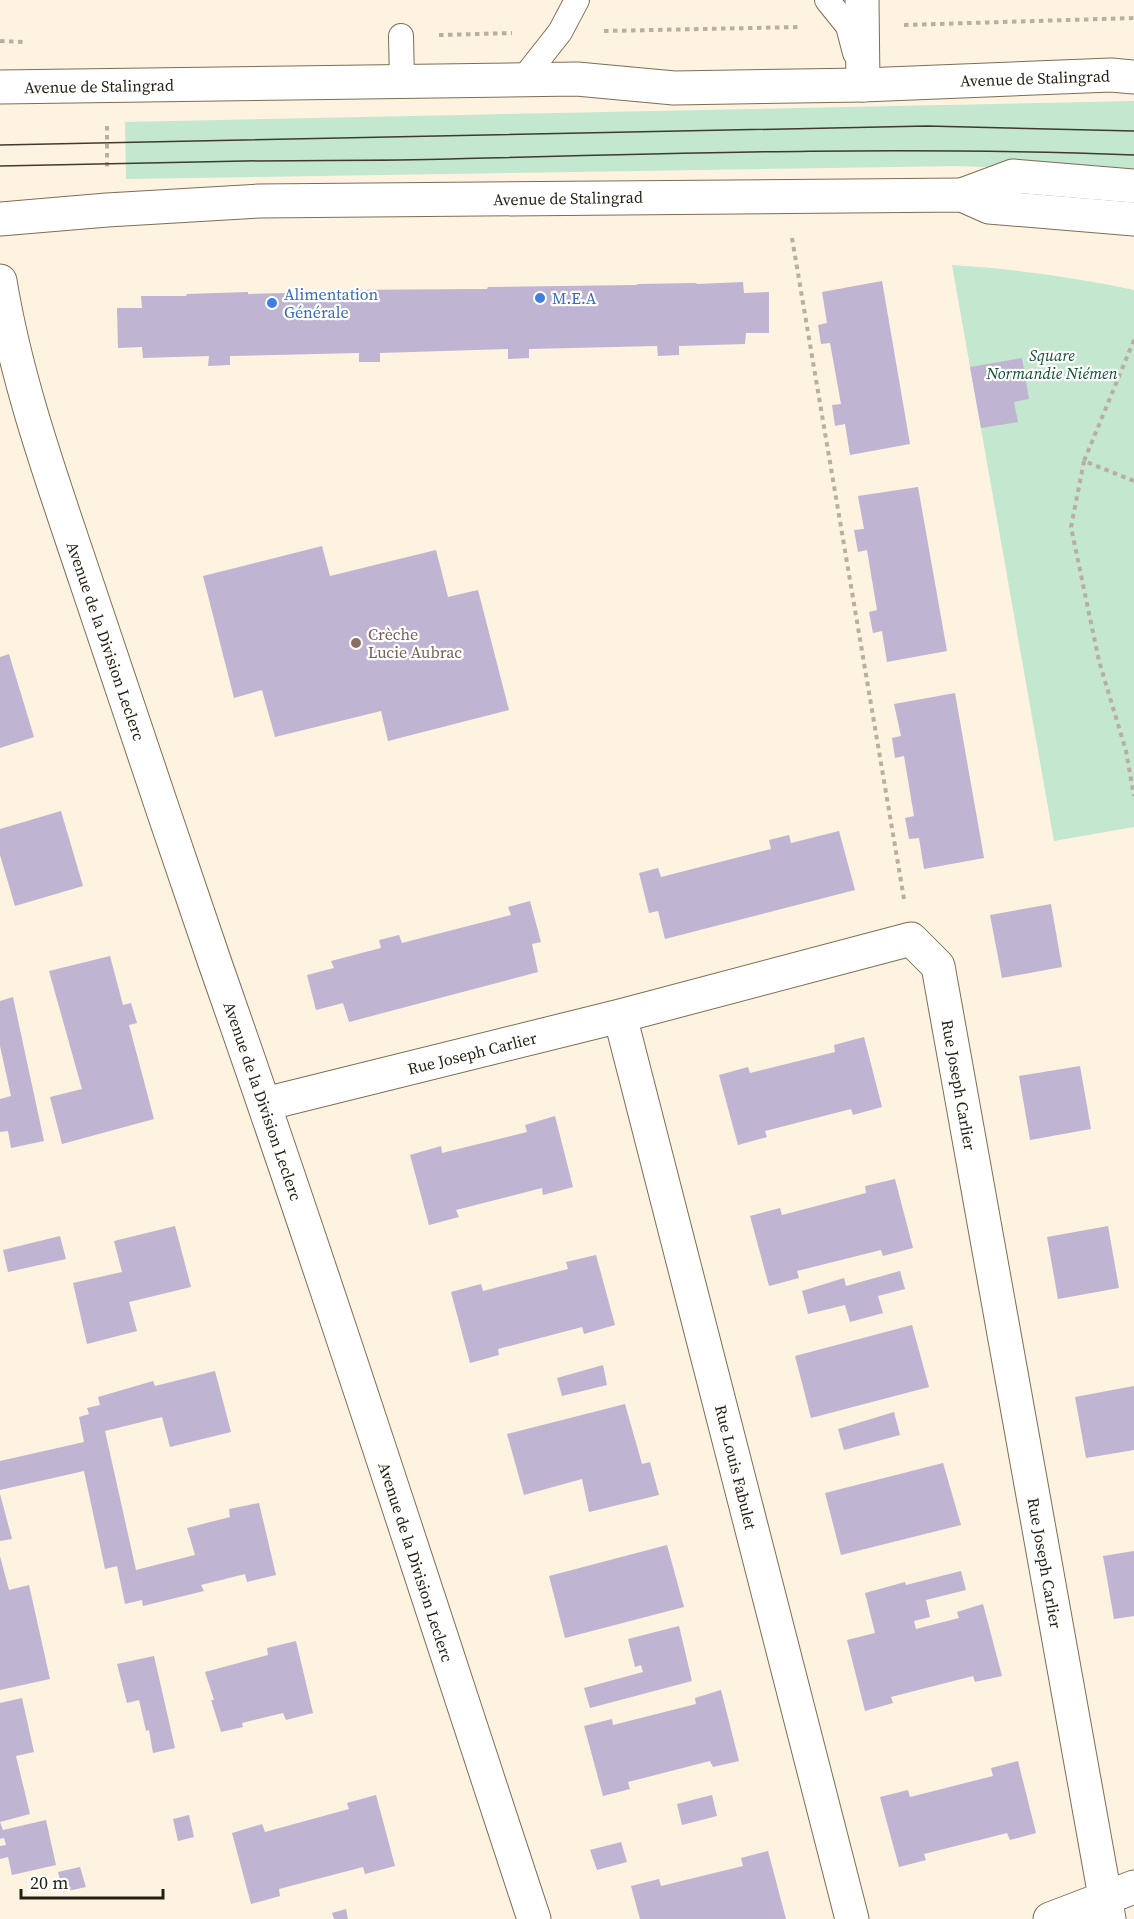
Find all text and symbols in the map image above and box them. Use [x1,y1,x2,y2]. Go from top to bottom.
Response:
street label: Avenue de Stalingrad [960,64,1110,92]
street label: Avenue de Stalingrad [24,74,174,98]
street label: Avenue de Stalingrad [493,186,643,210]
place label: Alimentation Générale [284,283,378,323]
place label: M.E.A [552,287,597,309]
marker: M.E.A [533,291,547,305]
marker: Alimentation Générale [265,296,279,310]
park label: Square Normandie Niémen [985,344,1118,384]
street label: Avenue de la Division Leclerc [62,539,150,744]
place label: Crèche Lucie Aubrac [368,623,462,663]
marker: Crèche Lucie Aubrac [349,636,363,650]
street label: Avenue de la Division Leclerc [219,999,307,1204]
street label: Rue Joseph Carlier [937,1018,981,1152]
street label: Rue Joseph Carlier [405,1026,539,1080]
street label: Rue Louis Fabulet [710,1402,762,1532]
street label: Avenue de la Division Leclerc [373,1459,459,1665]
street label: Rue Joseph Carlier [1023,1496,1067,1630]
scale bar [21,1862,164,1900]
text: 20 m [30,1870,68,1895]

